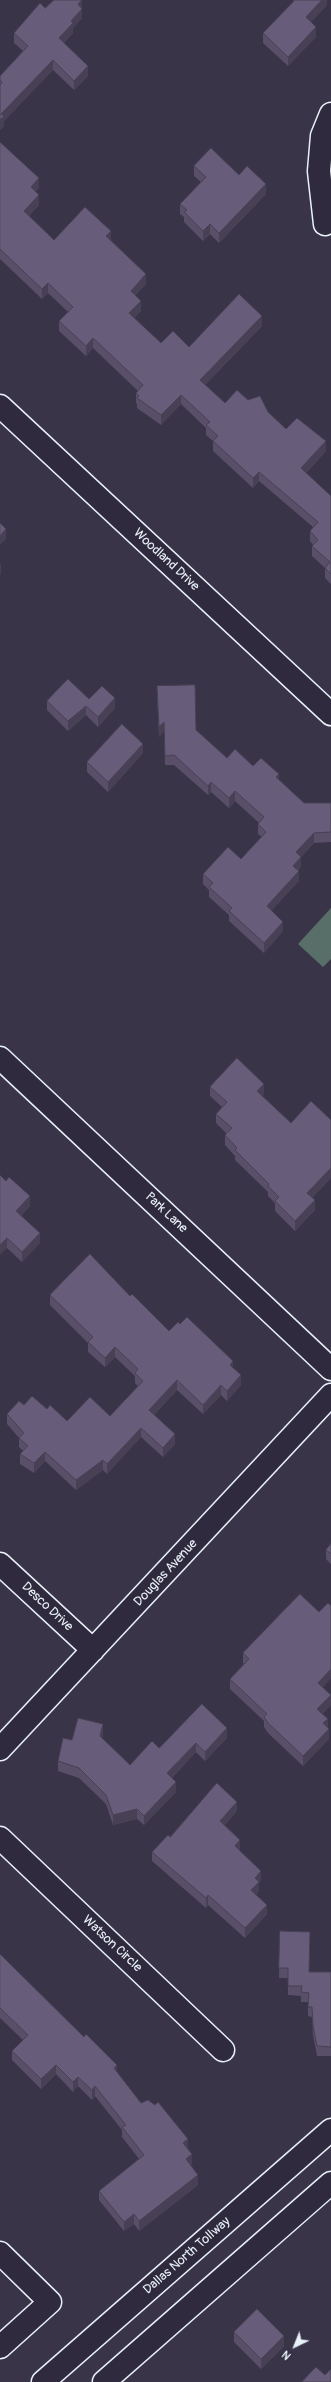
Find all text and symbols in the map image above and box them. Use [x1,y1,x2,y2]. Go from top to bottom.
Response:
street label: Woodland Drive [130,525,202,595]
street label: Park Lane [142,1189,190,1237]
street label: Douglas Avenue [131,1536,201,1610]
street label: Desco Drive [18,1579,76,1635]
street label: Watson Circle [79,1912,145,1976]
street label: Dallas North Tollway [140,2214,234,2298]
north arrow [275,2326,315,2366]
text: N [279,2348,294,2362]

